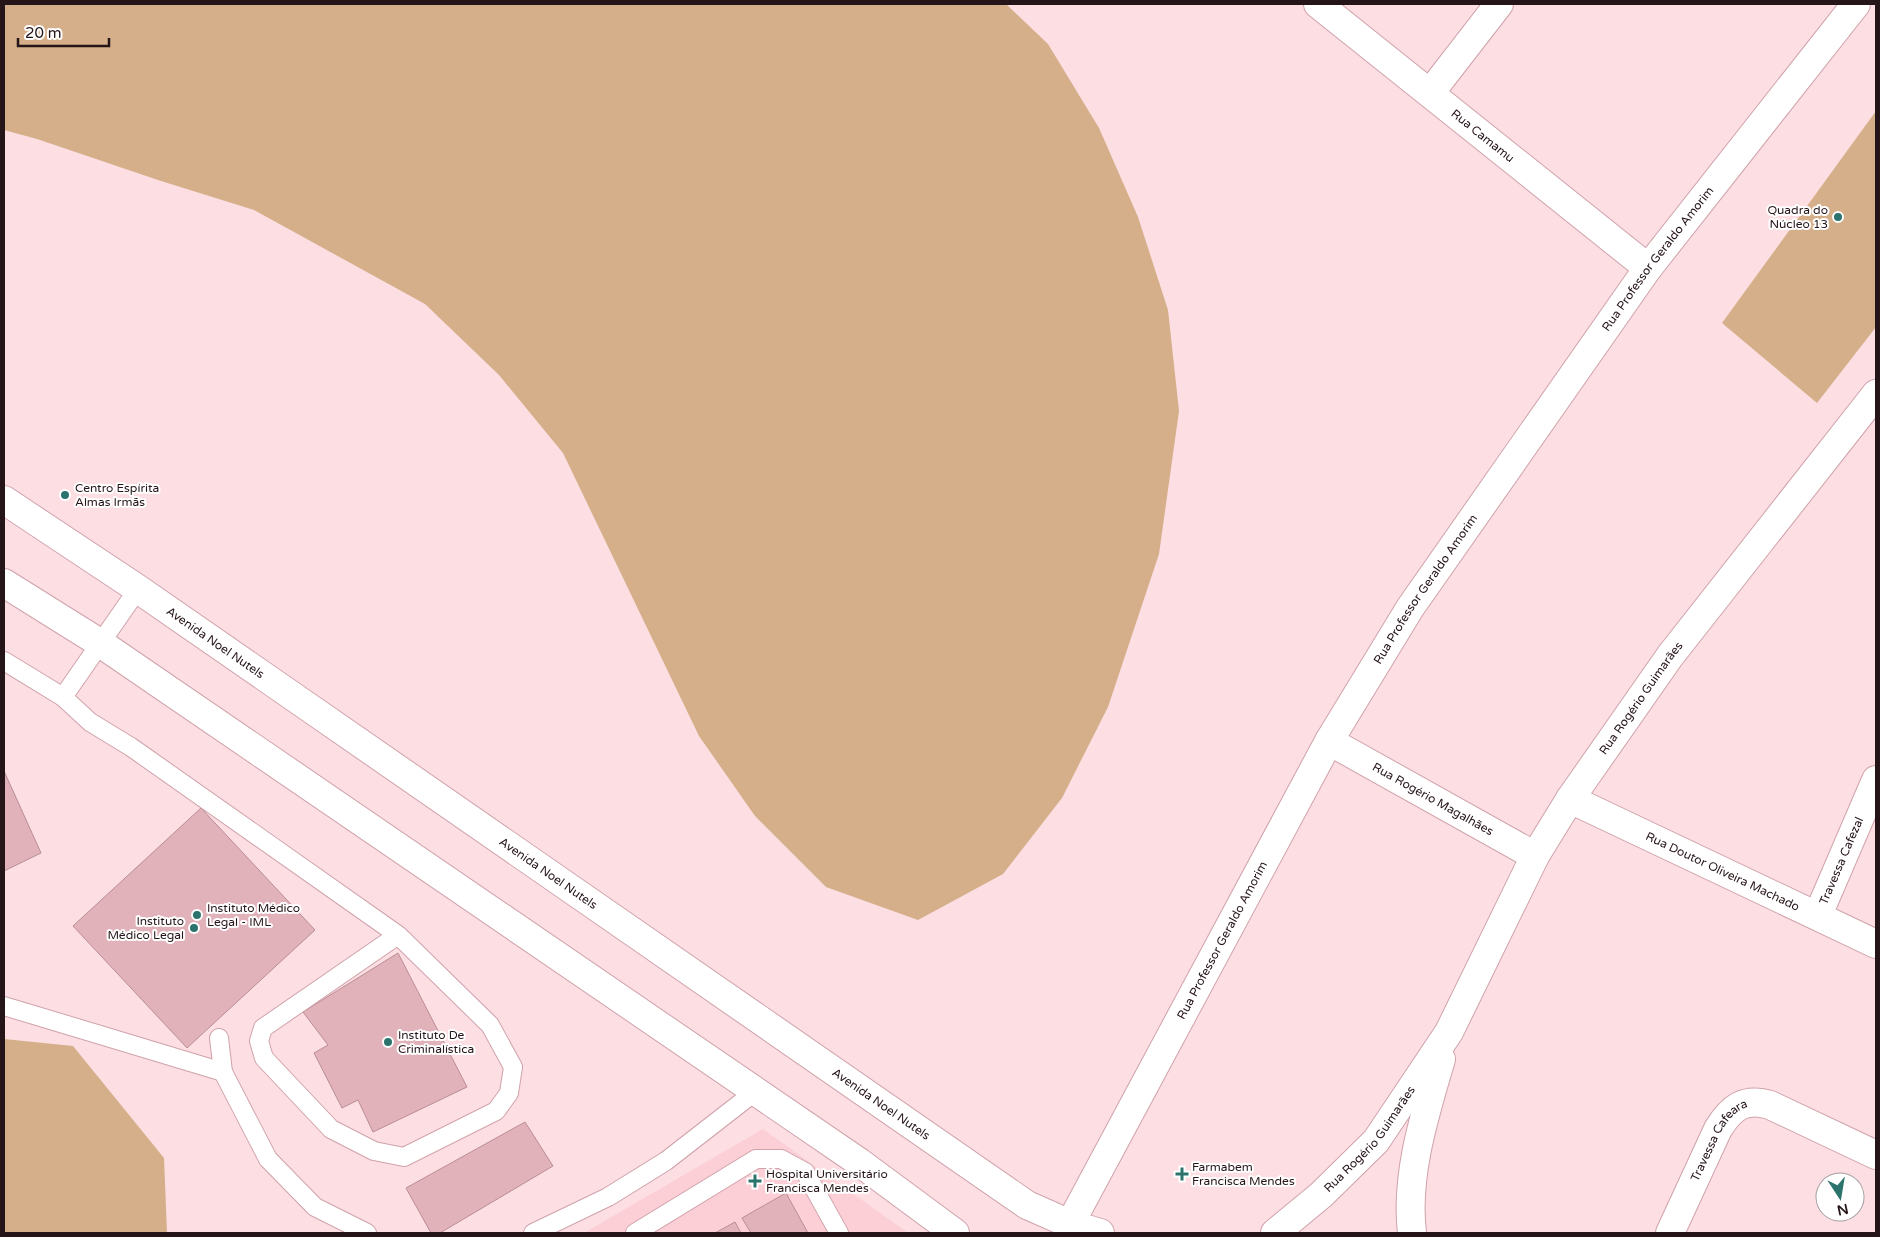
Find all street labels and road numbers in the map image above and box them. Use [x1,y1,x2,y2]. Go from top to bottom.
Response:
street label: Rua Camamu [1448,106,1517,165]
street label: Rua Professor Geraldo Amorim [1599,184,1716,334]
street label: Rua Professor Geraldo Amorim [1371,512,1480,667]
street label: Avenida Noel Nutels [164,604,267,682]
street label: Rua Rogério Guimarães [1596,639,1686,757]
street label: Rua Rogério Magalhães [1370,760,1496,838]
street label: Travessa Cafezal [1816,815,1866,907]
street label: Rua Doutor Oliveira Machado [1644,829,1802,914]
street label: Avenida Noel Nutels [497,835,600,912]
street label: Rua Professor Geraldo Amorim [1174,859,1270,1022]
street label: Avenida Noel Nutels [830,1065,933,1143]
street label: Rua Rogério Guimarães [1321,1083,1418,1195]
street label: Travessa Cafeara [1688,1096,1749,1183]

